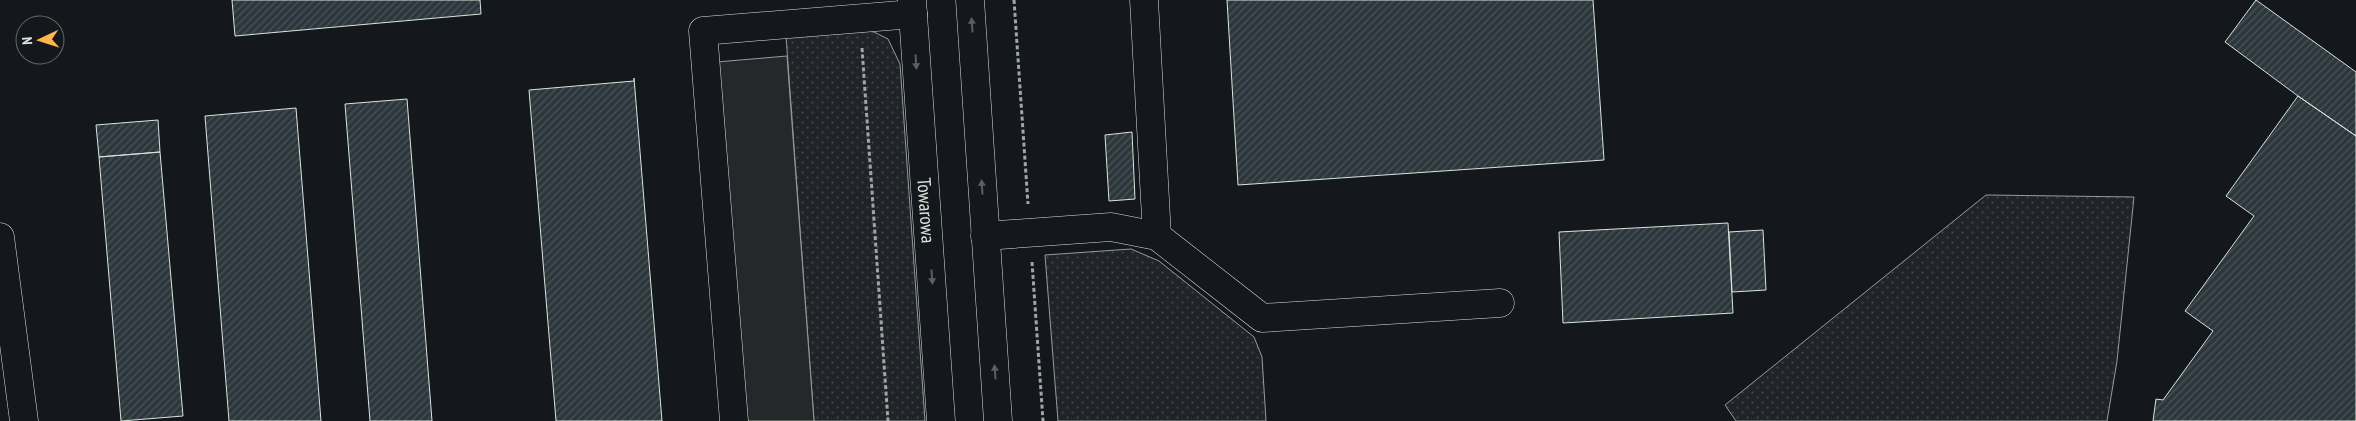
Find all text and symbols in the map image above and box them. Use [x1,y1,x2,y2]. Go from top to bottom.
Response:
north arrow [15,15,65,65]
one-way arrow [967,17,975,33]
text: N [18,37,36,45]
one-way arrow [913,55,921,71]
street label: Towarowa [912,177,941,244]
one-way arrow [977,179,985,195]
one-way arrow [928,269,936,285]
one-way arrow [990,364,998,380]

